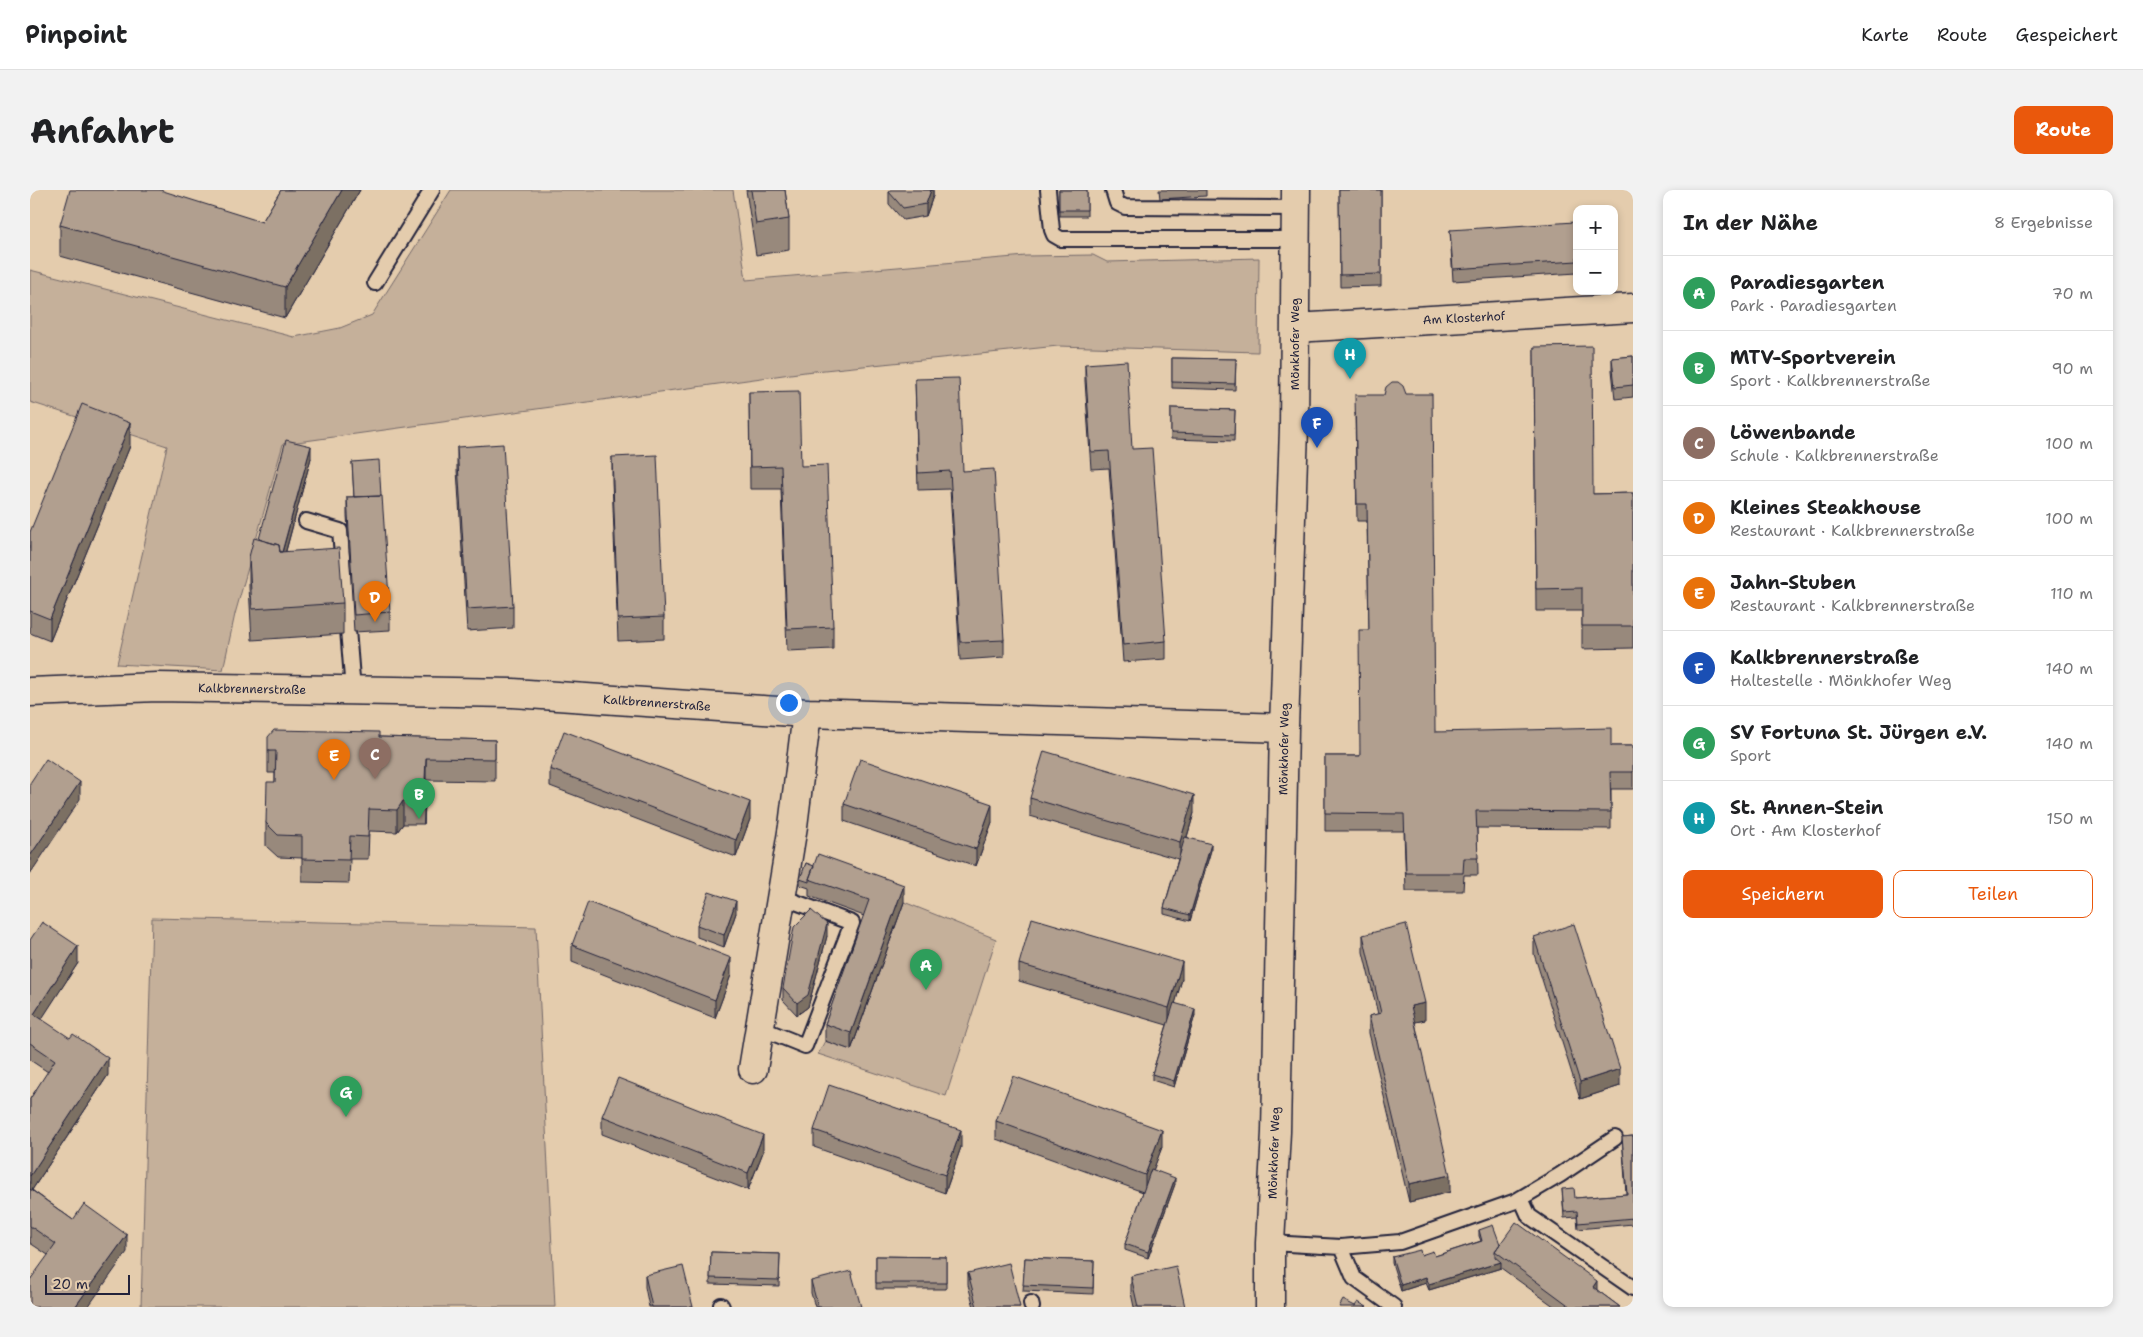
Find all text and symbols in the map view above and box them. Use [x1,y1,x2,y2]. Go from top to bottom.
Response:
text: Pinpoint [25,19,127,51]
text: Karte [1861,23,1909,47]
text: Route [1937,23,1988,47]
text: Gespeichert [2016,23,2118,47]
button: Route [2014,106,2113,154]
text: Anfahrt [30,107,174,154]
map controls [1573,205,1618,295]
button: + [1573,205,1618,250]
text: In der Nähe [1683,209,1818,237]
text: 8 Ergebnisse [1994,212,2093,233]
button: − [1573,250,1618,295]
text: Paradiesgarten [1730,270,1884,295]
text: A [1693,283,1705,304]
text: 70 m [2052,283,2093,304]
text: Park · Paradiesgarten [1730,295,1897,316]
street label: Mönkhofer Weg [1287,298,1303,390]
street label: Am Klosterhof [1422,308,1506,328]
pin: H [1334,338,1366,379]
text: MTV-Sportverein [1730,345,1896,370]
text: B [1694,358,1704,379]
text: 90 m [2052,358,2093,379]
text: Sport · Kalkbrennerstraße [1730,370,1931,391]
pin: F [1301,407,1333,448]
text: Löwenbande [1730,420,1856,445]
text: C [1694,433,1704,454]
text: 100 m [2045,433,2093,454]
text: Schule · Kalkbrennerstraße [1730,445,1939,466]
text: Kleines Steakhouse [1730,495,1921,520]
text: D [1693,508,1705,529]
text: 100 m [2045,508,2093,529]
text: Restaurant · Kalkbrennerstraße [1730,520,1975,541]
text: Jahn-Stuben [1730,570,1856,595]
pin: D [359,581,391,622]
text: E [1694,583,1704,604]
text: 110 m [2050,583,2093,604]
text: Restaurant · Kalkbrennerstraße [1730,595,1975,616]
text: Kalkbrennerstraße [1730,645,1919,670]
text: F [1694,658,1704,679]
text: 140 m [2046,658,2093,679]
text: Haltestelle · Mönkhofer Weg [1730,670,1952,691]
street label: Kalkbrennerstraße [198,680,306,698]
your location [776,690,802,716]
street label: Kalkbrennerstraße [603,691,712,715]
street label: Mönkhofer Weg [1275,703,1293,795]
text: SV Fortuna St. Jürgen e.V. [1730,720,1987,745]
text: G [1693,733,1705,754]
text: 140 m [2046,733,2093,754]
pin: C [359,738,391,779]
pin: E [318,739,350,780]
text: Sport [1730,745,1771,766]
pin: B [403,778,435,819]
text: St. Annen-Stein [1730,795,1884,820]
text: H [1693,808,1705,829]
text: 150 m [2046,808,2093,829]
text: Ort · Am Klosterhof [1730,820,1881,841]
button: Speichern [1683,870,1883,918]
button: Teilen [1893,870,2093,918]
pin: A [910,949,942,990]
pin: G [330,1076,362,1117]
street label: Mönkhofer Weg [1264,1107,1284,1199]
scale bar [45,1272,130,1295]
text: 20 m [52,1275,88,1293]

